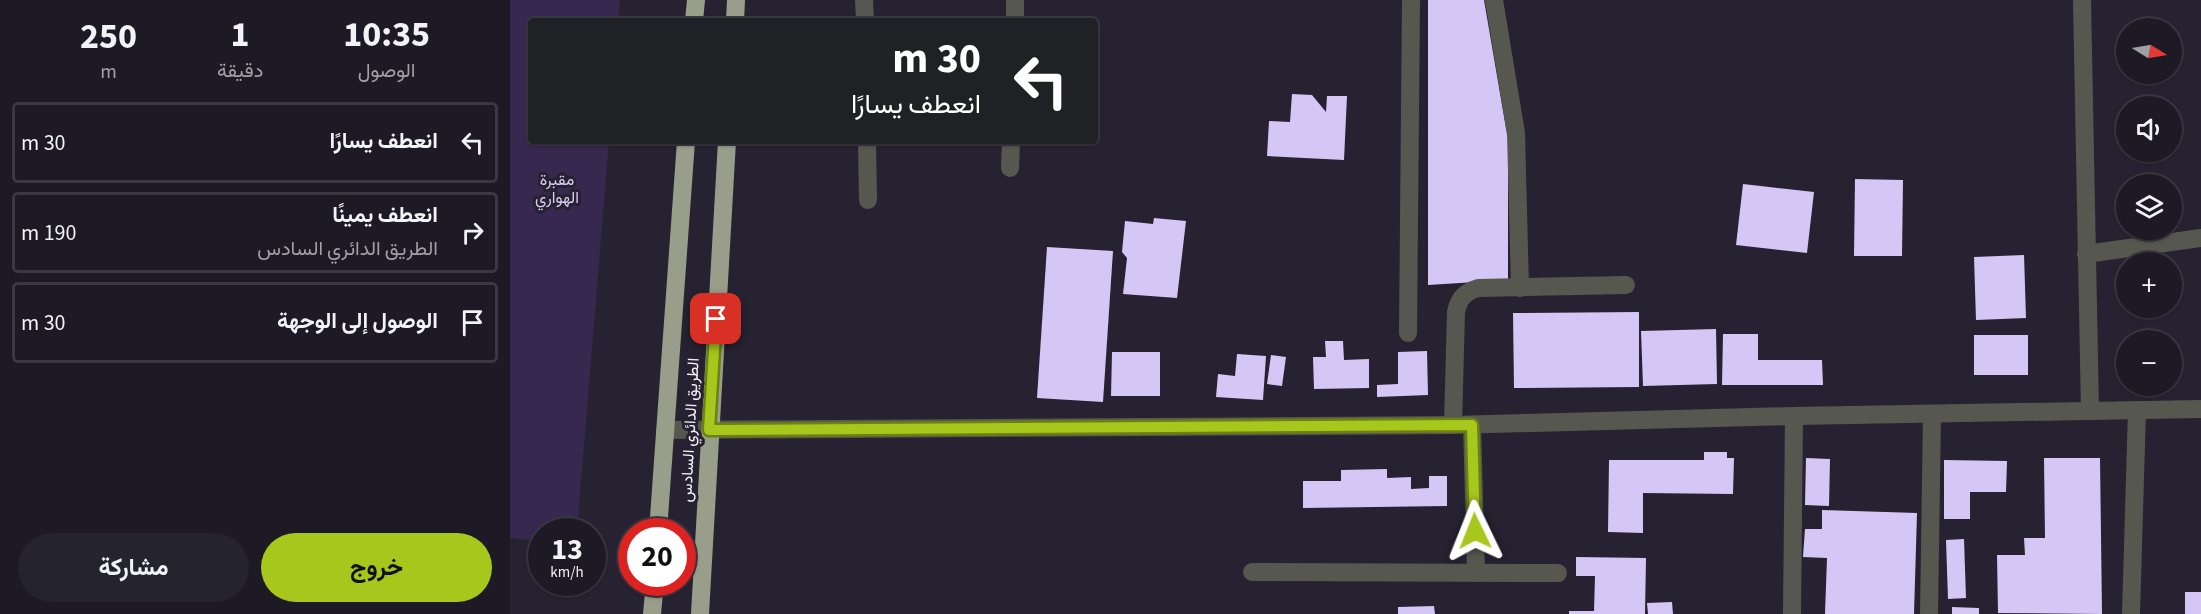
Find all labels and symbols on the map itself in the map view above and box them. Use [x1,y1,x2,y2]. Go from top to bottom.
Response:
north arrow [2116,18,2182,84]
park label: مقبرة الهواري [535,169,579,211]
pin [690,293,741,344]
street label: الطريق الدائري السادس [675,357,707,503]
position arrow [1443,499,1507,563]
speed limit sign: 20 [618,518,696,596]

